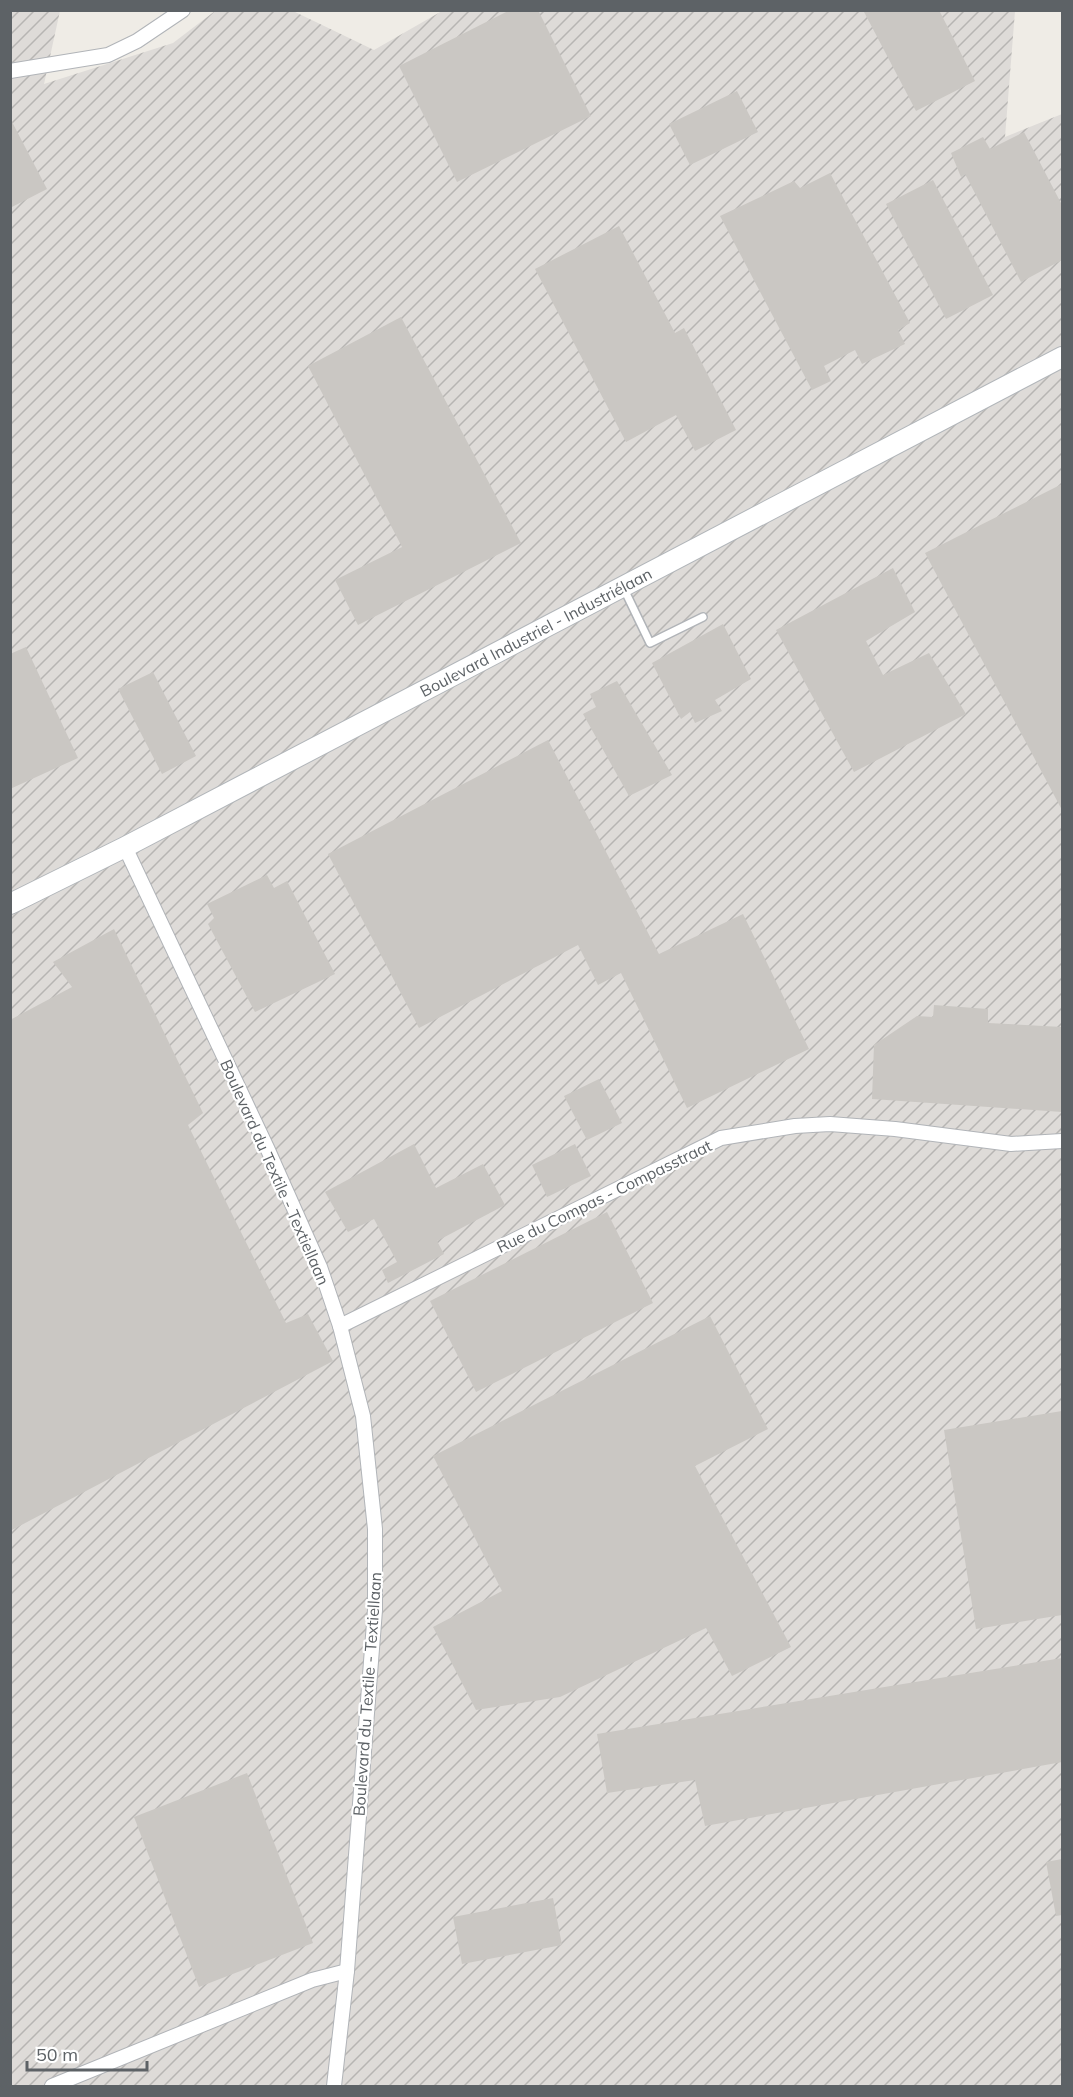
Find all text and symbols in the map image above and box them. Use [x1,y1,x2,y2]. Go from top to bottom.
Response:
street label: Boulevard Industriel - Industriélaan [416,563,655,701]
street label: Boulevard du Textile - Textiellaan [216,1056,334,1288]
street label: Rue du Compas - Compasstraat [493,1135,715,1257]
street label: Boulevard du Textile - Textiellaan [348,1571,386,1817]
scale bar [27,2034,147,2072]
text: 50 m [36,2043,78,2066]

